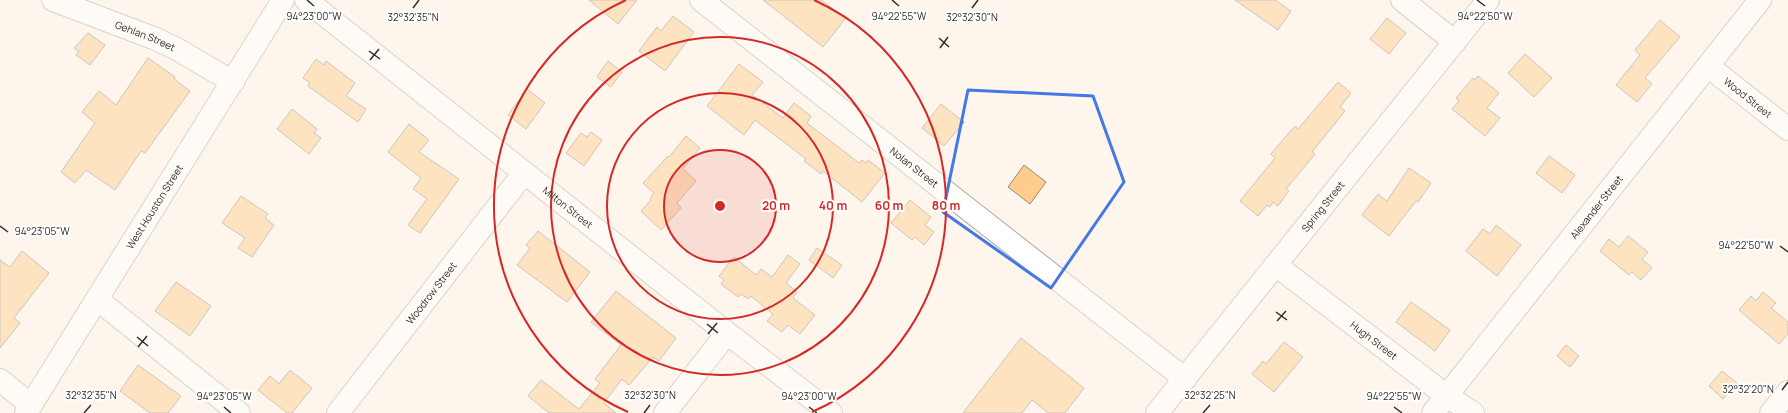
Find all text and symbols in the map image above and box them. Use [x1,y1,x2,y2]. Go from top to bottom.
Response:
text: 94°23'00"W [286,9,342,23]
text: 94°22'55"W [872,9,927,23]
text: 94°22'50"W [1457,9,1513,23]
text: 32°32'35"N [387,10,439,24]
text: 32°32'30"N [946,10,998,24]
street label: Gehlan Street [113,17,178,54]
street label: Wood Street [1721,74,1775,121]
street label: Nolan Street [887,144,942,190]
street label: West Houston Street [123,162,186,252]
street label: Alexander Street [1567,172,1626,242]
street label: Spring Street [1298,178,1347,235]
street label: Milton Street [540,183,596,231]
text: 20 m [762,197,790,214]
text: 40 m [819,197,847,214]
text: 60 m [875,197,903,214]
text: 80 m [932,197,960,214]
centre of rings [713,199,727,213]
text: 94°23'05"W [14,224,70,238]
text: 94°22'50"W [1718,238,1774,252]
street label: Woodrow Street [403,259,460,327]
street label: Hugh Street [1347,317,1400,363]
text: 32°32'20"N [1722,382,1774,396]
text: 32°32'35"N [65,388,117,402]
text: 32°32'30"N [624,388,676,402]
text: 32°32'25"N [1184,388,1236,402]
text: 94°23'05"W [196,389,252,403]
text: 94°23'00"W [781,389,837,403]
text: 94°22'55"W [1367,389,1422,403]

